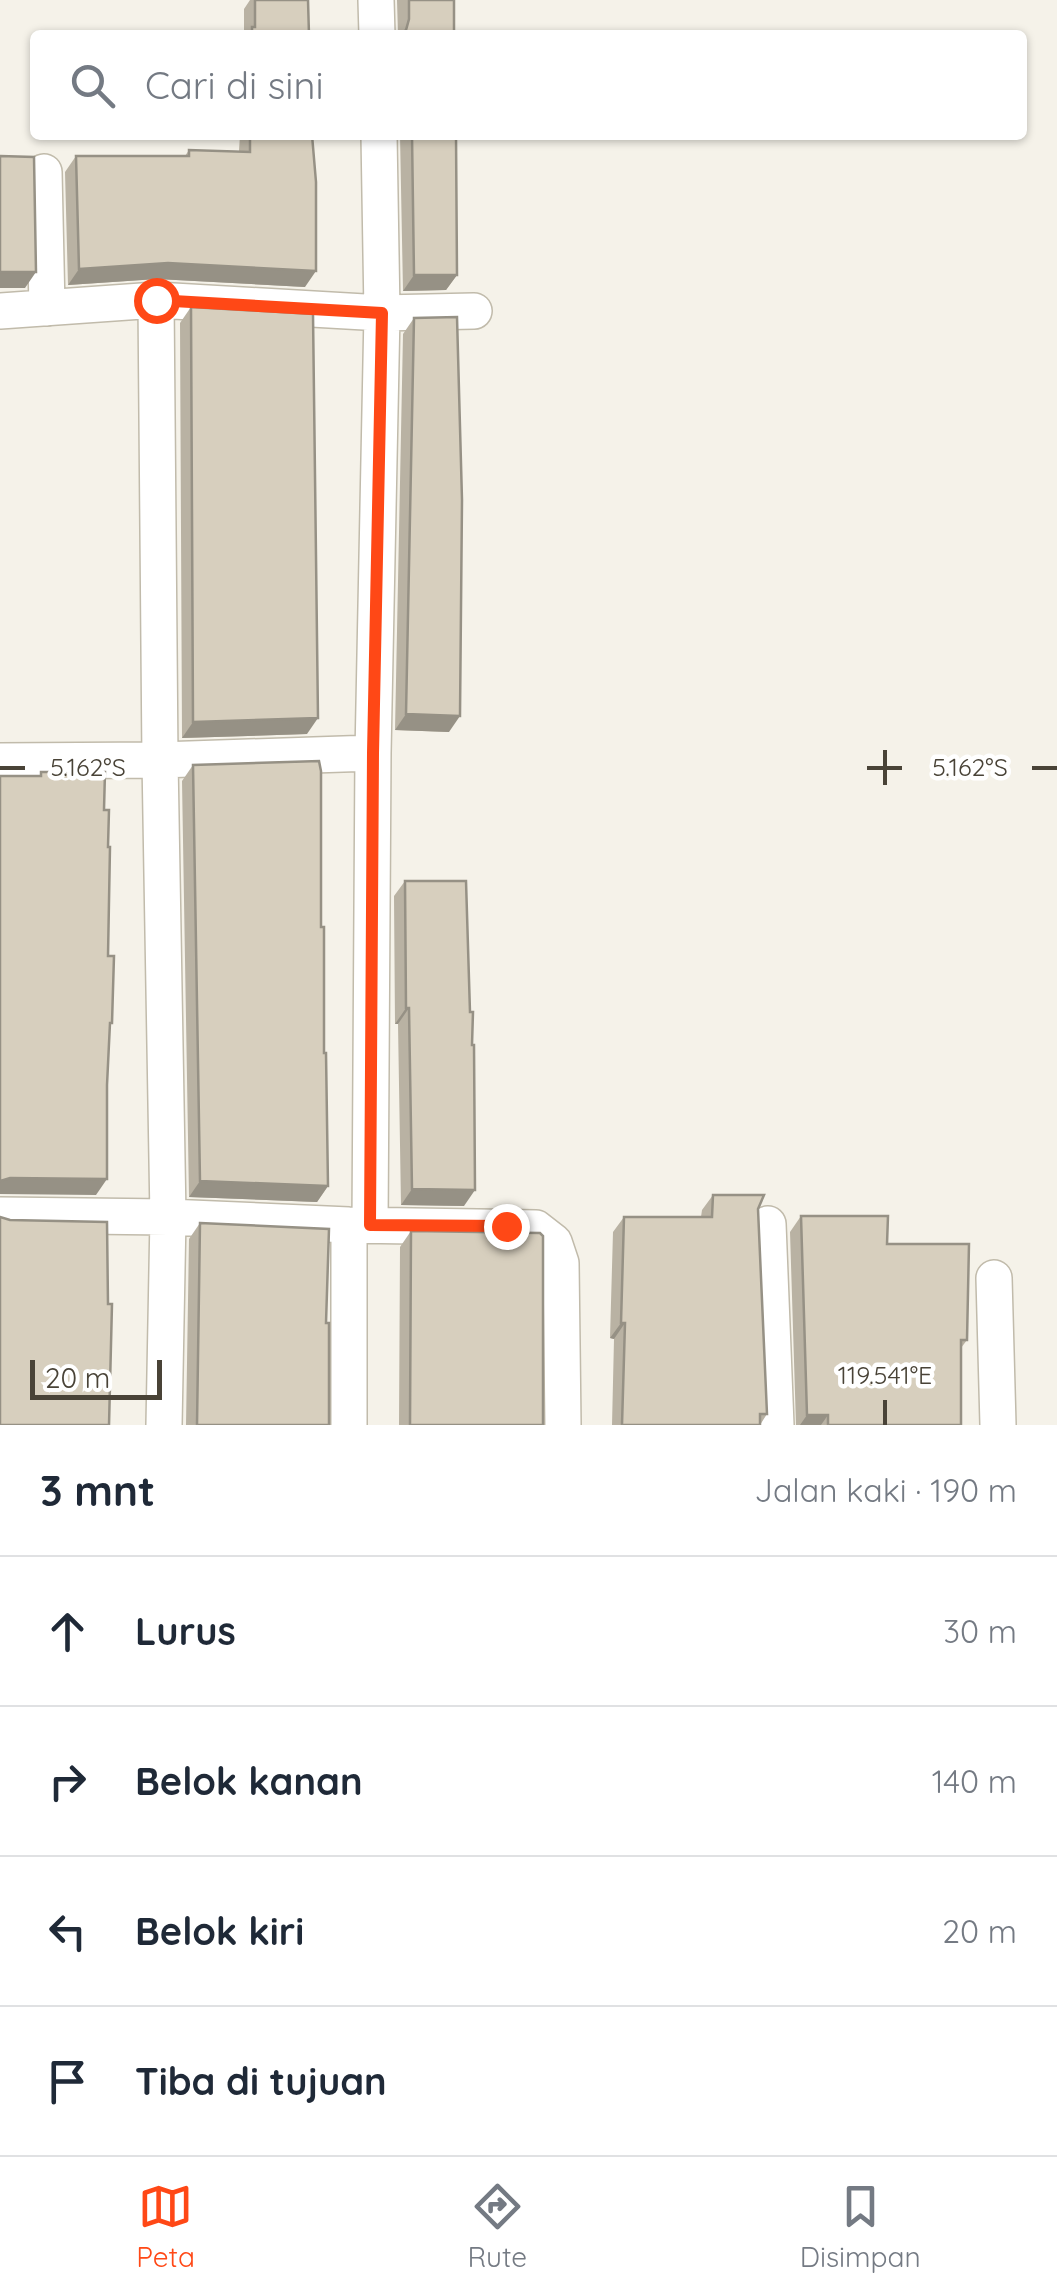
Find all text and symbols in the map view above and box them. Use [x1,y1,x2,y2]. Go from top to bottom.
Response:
search box [30,30,1027,140]
icon: search [65,58,120,113]
text: Cari di sini [145,61,324,109]
route start [134,278,180,324]
text: 5.162°S [50,751,126,782]
text: 5.162°S [932,751,1008,782]
route end [484,1204,530,1250]
scale bar [30,1355,162,1400]
text: 119.541°E [838,1359,932,1390]
text: 20 m [45,1360,110,1395]
text: 3 mnt [40,1464,155,1517]
text: Jalan kaki · 190 m [755,1470,1017,1510]
icon: ahead [40,1604,95,1659]
text: Lurus [135,1607,236,1655]
text: 30 m [943,1611,1017,1651]
icon: right [40,1754,95,1809]
text: Belok kanan [135,1757,363,1805]
text: 140 m [932,1761,1017,1801]
icon: left [40,1904,95,1959]
text: Belok kiri [135,1907,304,1955]
text: 20 m [942,1911,1017,1951]
icon: arrive [40,2054,95,2109]
text: Tiba di tujuan [135,2057,387,2105]
tab: Peta [136,2179,195,2274]
tab: Rute [468,2179,527,2274]
tab: Disimpan [800,2179,921,2274]

